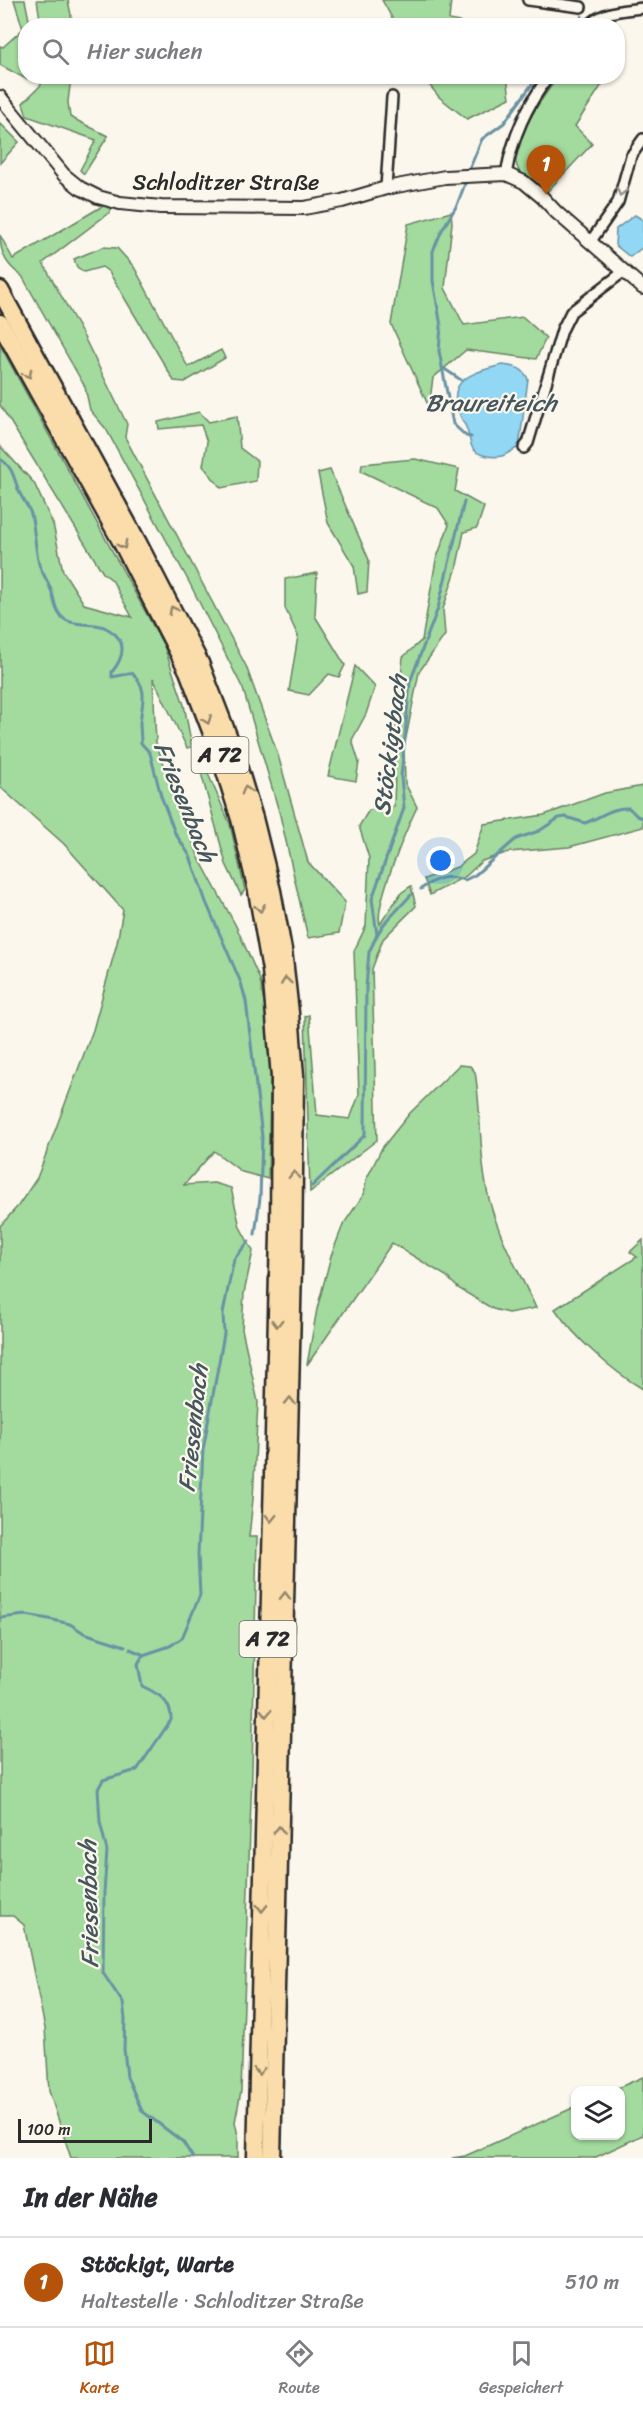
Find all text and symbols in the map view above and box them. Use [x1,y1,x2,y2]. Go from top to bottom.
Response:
search box [18,18,625,84]
text: Hier suchen [87,32,202,71]
icon: search [39,35,72,68]
pin: 1 [526,146,566,195]
street label: Schloditzer Straße [133,163,319,202]
one-way arrow [616,186,628,197]
one-way arrow [21,368,33,378]
water label: Braureiteich [425,382,559,424]
one-way arrow [116,538,127,549]
one-way arrow [168,605,180,616]
water label: Stöckigtbach [361,670,420,818]
one-way arrow [200,714,212,725]
water label: Friesenbach [142,735,229,871]
road number: A 72 [192,737,248,773]
one-way arrow [241,785,253,796]
your location [426,846,455,875]
one-way arrow [253,902,266,912]
one-way arrow [281,976,293,985]
one-way arrow [288,1171,300,1180]
one-way arrow [270,1318,283,1327]
water label: Friesenbach [165,1360,221,1493]
one-way arrow [283,1397,296,1406]
one-way arrow [265,1513,278,1522]
one-way arrow [279,1592,291,1601]
road number: A 72 [240,1621,296,1657]
one-way arrow [260,1708,273,1717]
one-way arrow [273,1825,286,1834]
water label: Friesenbach [67,1838,111,1968]
one-way arrow [256,1903,269,1912]
one-way arrow [252,2067,265,2076]
map controls [571,2086,625,2140]
button: layers [571,2086,625,2140]
text: 100 m [27,2115,71,2144]
scale bar [18,2116,152,2144]
text: In der Nähe [24,2174,158,2220]
text: Stöckigt, Warte [81,2245,234,2284]
text: 1 [39,2265,48,2300]
text: 510 m [565,2265,619,2300]
text: Haltestelle · Schloditzer Straße [81,2284,364,2319]
tab: Karte [80,2337,119,2402]
tab: Route [279,2337,320,2402]
tab: Gespeichert [479,2337,563,2402]

